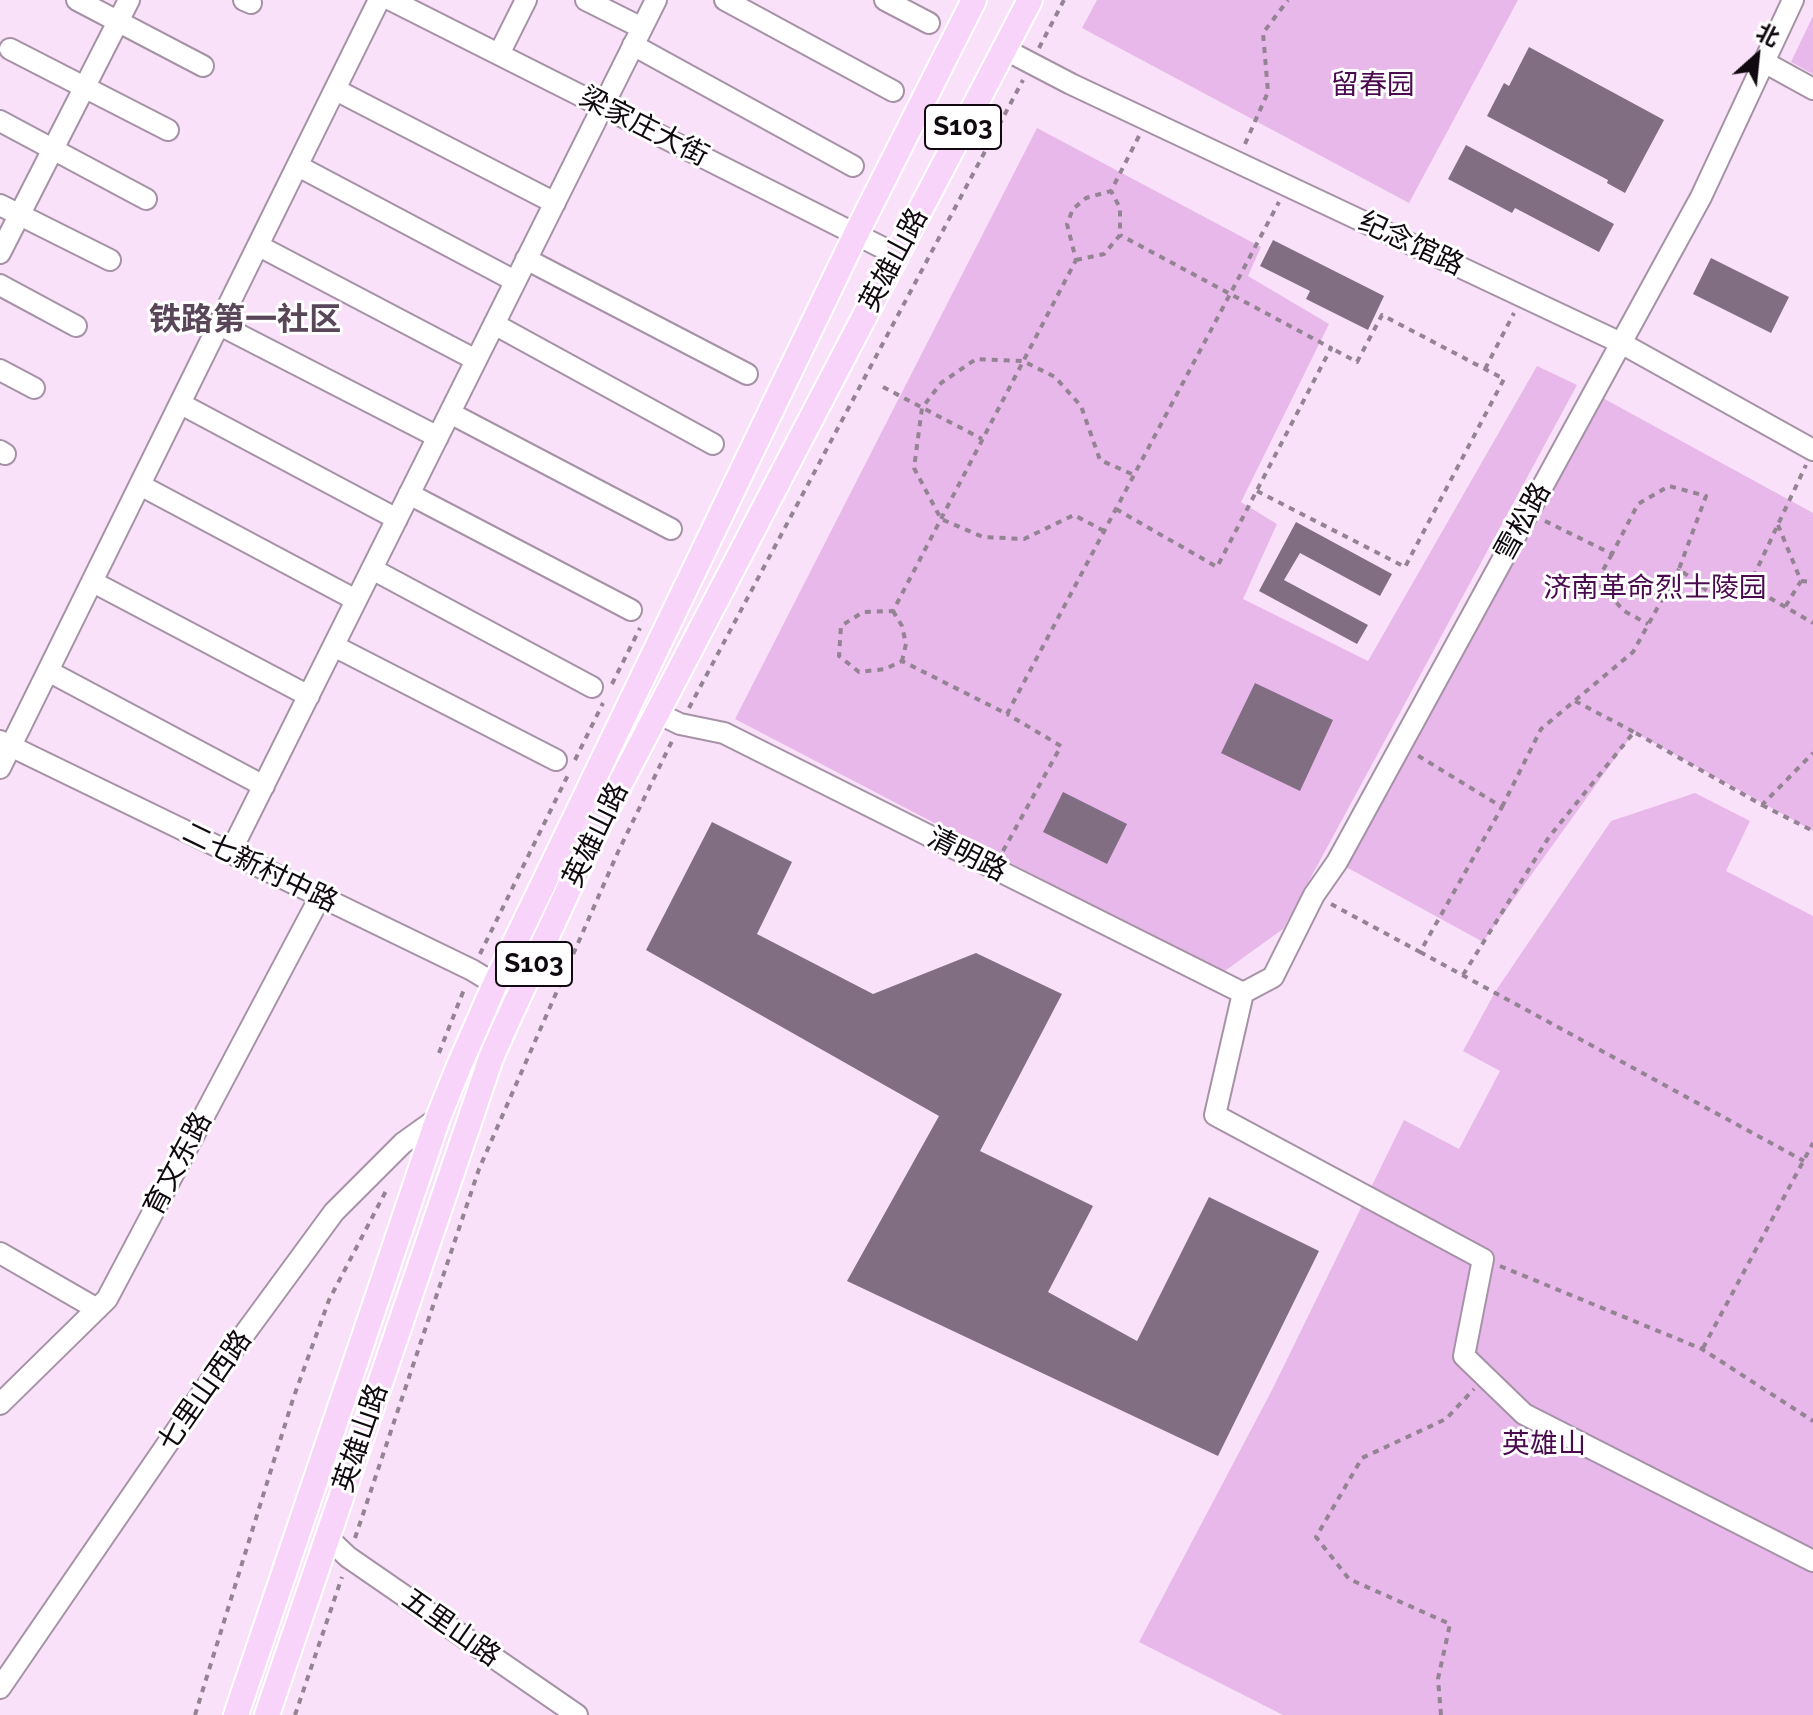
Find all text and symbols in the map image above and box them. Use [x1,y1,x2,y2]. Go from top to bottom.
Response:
north arrow [1717,16,1797,96]
text: 北 [1752,18,1784,51]
park label: 留春园 [1331,69,1415,103]
street label: 梁家庄大街 [574,80,714,174]
road number: S103 [925,105,1001,149]
street label: 英雄山路 [853,203,935,317]
street label: 纪念馆路 [1353,205,1469,283]
district label: 铁路第一社区 [149,301,341,339]
street label: 雪松路 [1488,477,1558,567]
park label: 济南革命烈士陵园 [1543,572,1767,606]
street label: 英雄山路 [556,777,636,893]
street label: 二七新村中路 [177,816,343,920]
street label: 清明路 [922,821,1012,889]
road number: S103 [496,942,572,986]
street label: 育文东路 [137,1107,219,1221]
street label: 七里山西路 [151,1324,259,1458]
street label: 英雄山路 [327,1380,395,1496]
park label: 英雄山 [1502,1428,1586,1462]
street label: 五里山路 [395,1582,507,1674]

